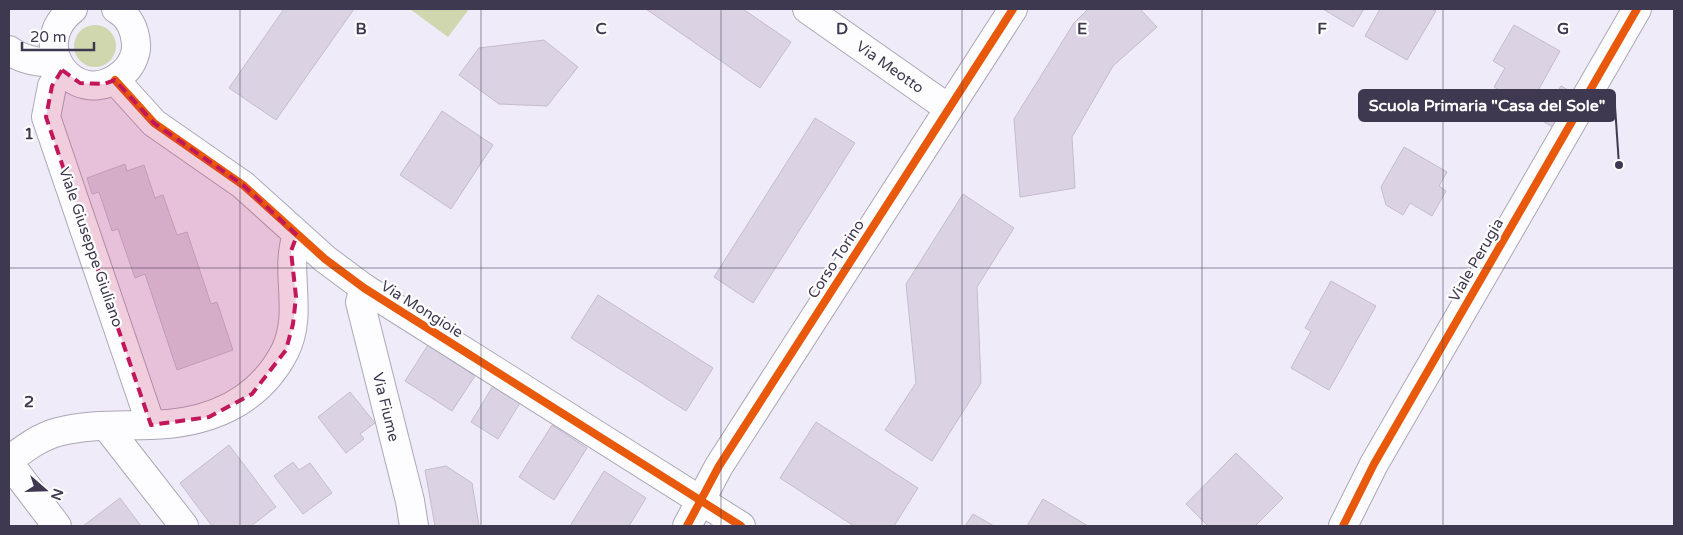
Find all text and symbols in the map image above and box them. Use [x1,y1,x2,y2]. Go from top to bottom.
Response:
text: B [355,19,367,39]
text: C [595,19,607,39]
text: D [836,19,848,39]
text: E [1077,19,1087,39]
text: F [1317,19,1327,39]
text: G [1557,19,1569,39]
scale bar [22,20,95,52]
text: 20 m [30,28,67,46]
street label: Via Meotto [853,37,927,97]
callout: Scuola Primaria "Casa del Sole" [1359,90,1615,121]
text: Scuola Primaria "Casa del Sole" [1369,96,1605,116]
text: 1 [24,124,34,144]
street label: Viale Giuseppe Giuliano [55,165,127,329]
street label: Viale Perugia [1445,215,1507,305]
street label: Corso Torino [804,216,868,302]
street label: Via Mongioie [378,277,466,341]
street label: Via Fiume [369,371,403,443]
text: 2 [24,392,34,412]
north arrow [20,465,70,515]
text: N [47,486,67,502]

